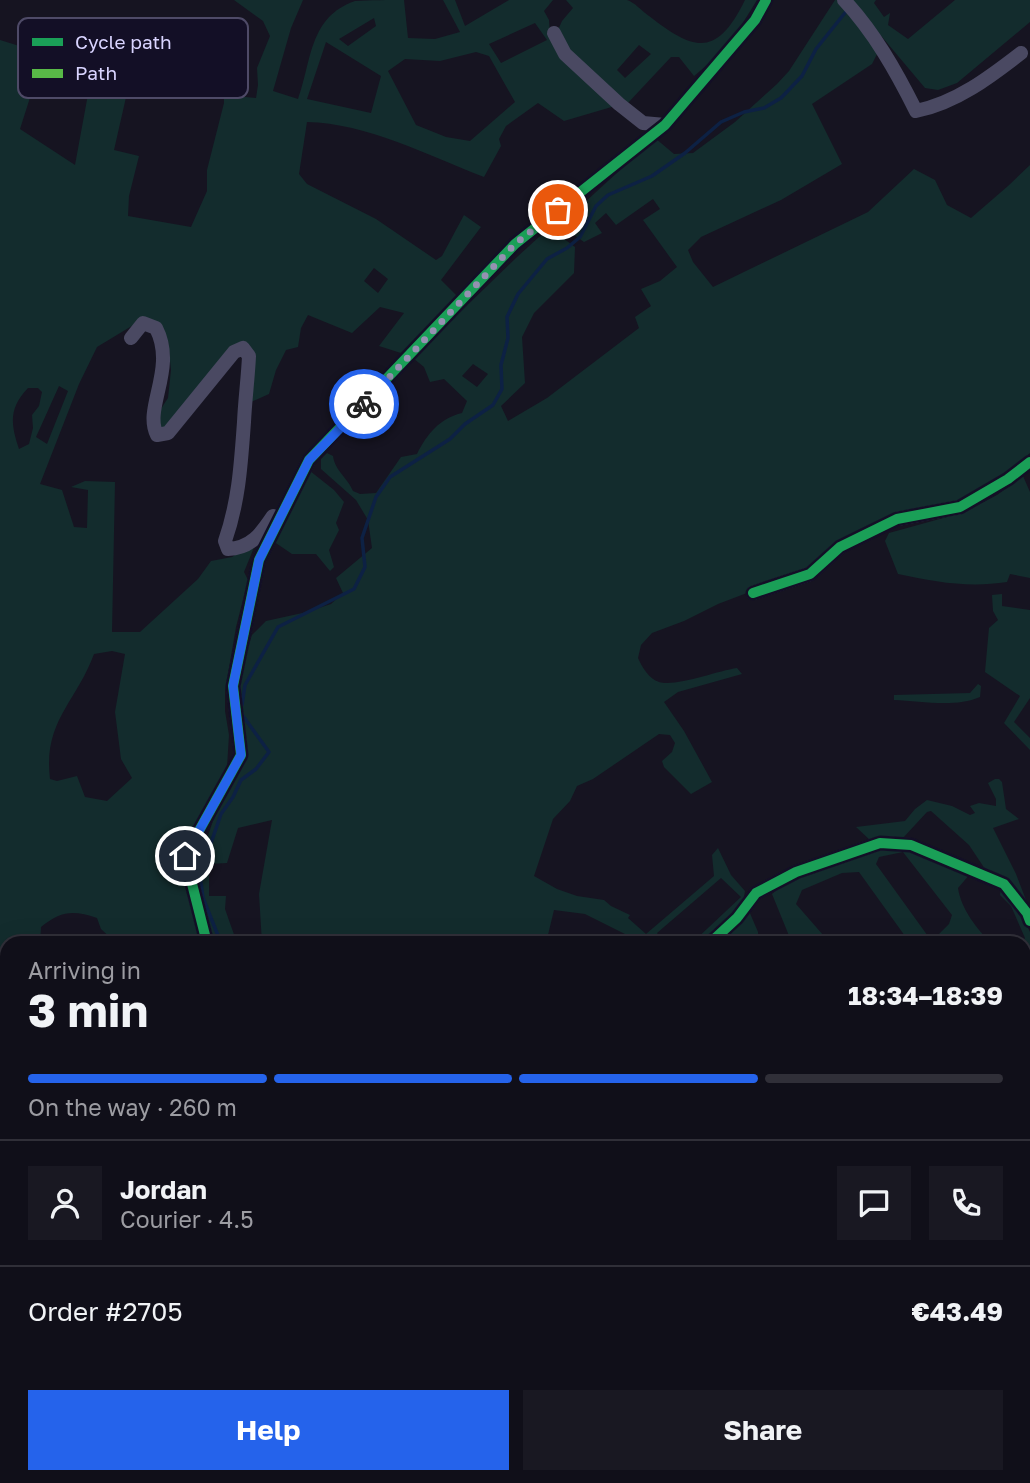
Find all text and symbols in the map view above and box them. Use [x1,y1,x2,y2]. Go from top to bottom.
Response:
legend [18,18,248,98]
text: Cycle path [75,30,172,53]
text: Path [75,61,117,84]
pin [528,180,588,240]
icon: bag [539,191,577,229]
courier [329,369,399,439]
icon: bike [345,385,383,423]
pin [155,826,215,886]
icon: home [166,837,204,875]
text: Arriving in [28,956,141,984]
text: 18:34–18:39 [848,980,1003,1011]
text: 3 min [28,982,148,1037]
text: On the way · 260 m [28,1093,237,1121]
button: person [28,1166,102,1240]
button: chat [837,1166,911,1240]
button: phone [929,1166,1003,1240]
text: Jordan [120,1174,207,1205]
text: Courier · 4.5 [120,1205,253,1233]
text: Order #2705 [28,1296,183,1327]
text: €43.49 [911,1296,1003,1327]
button: Help [28,1390,509,1470]
button: Share [523,1390,1003,1470]

